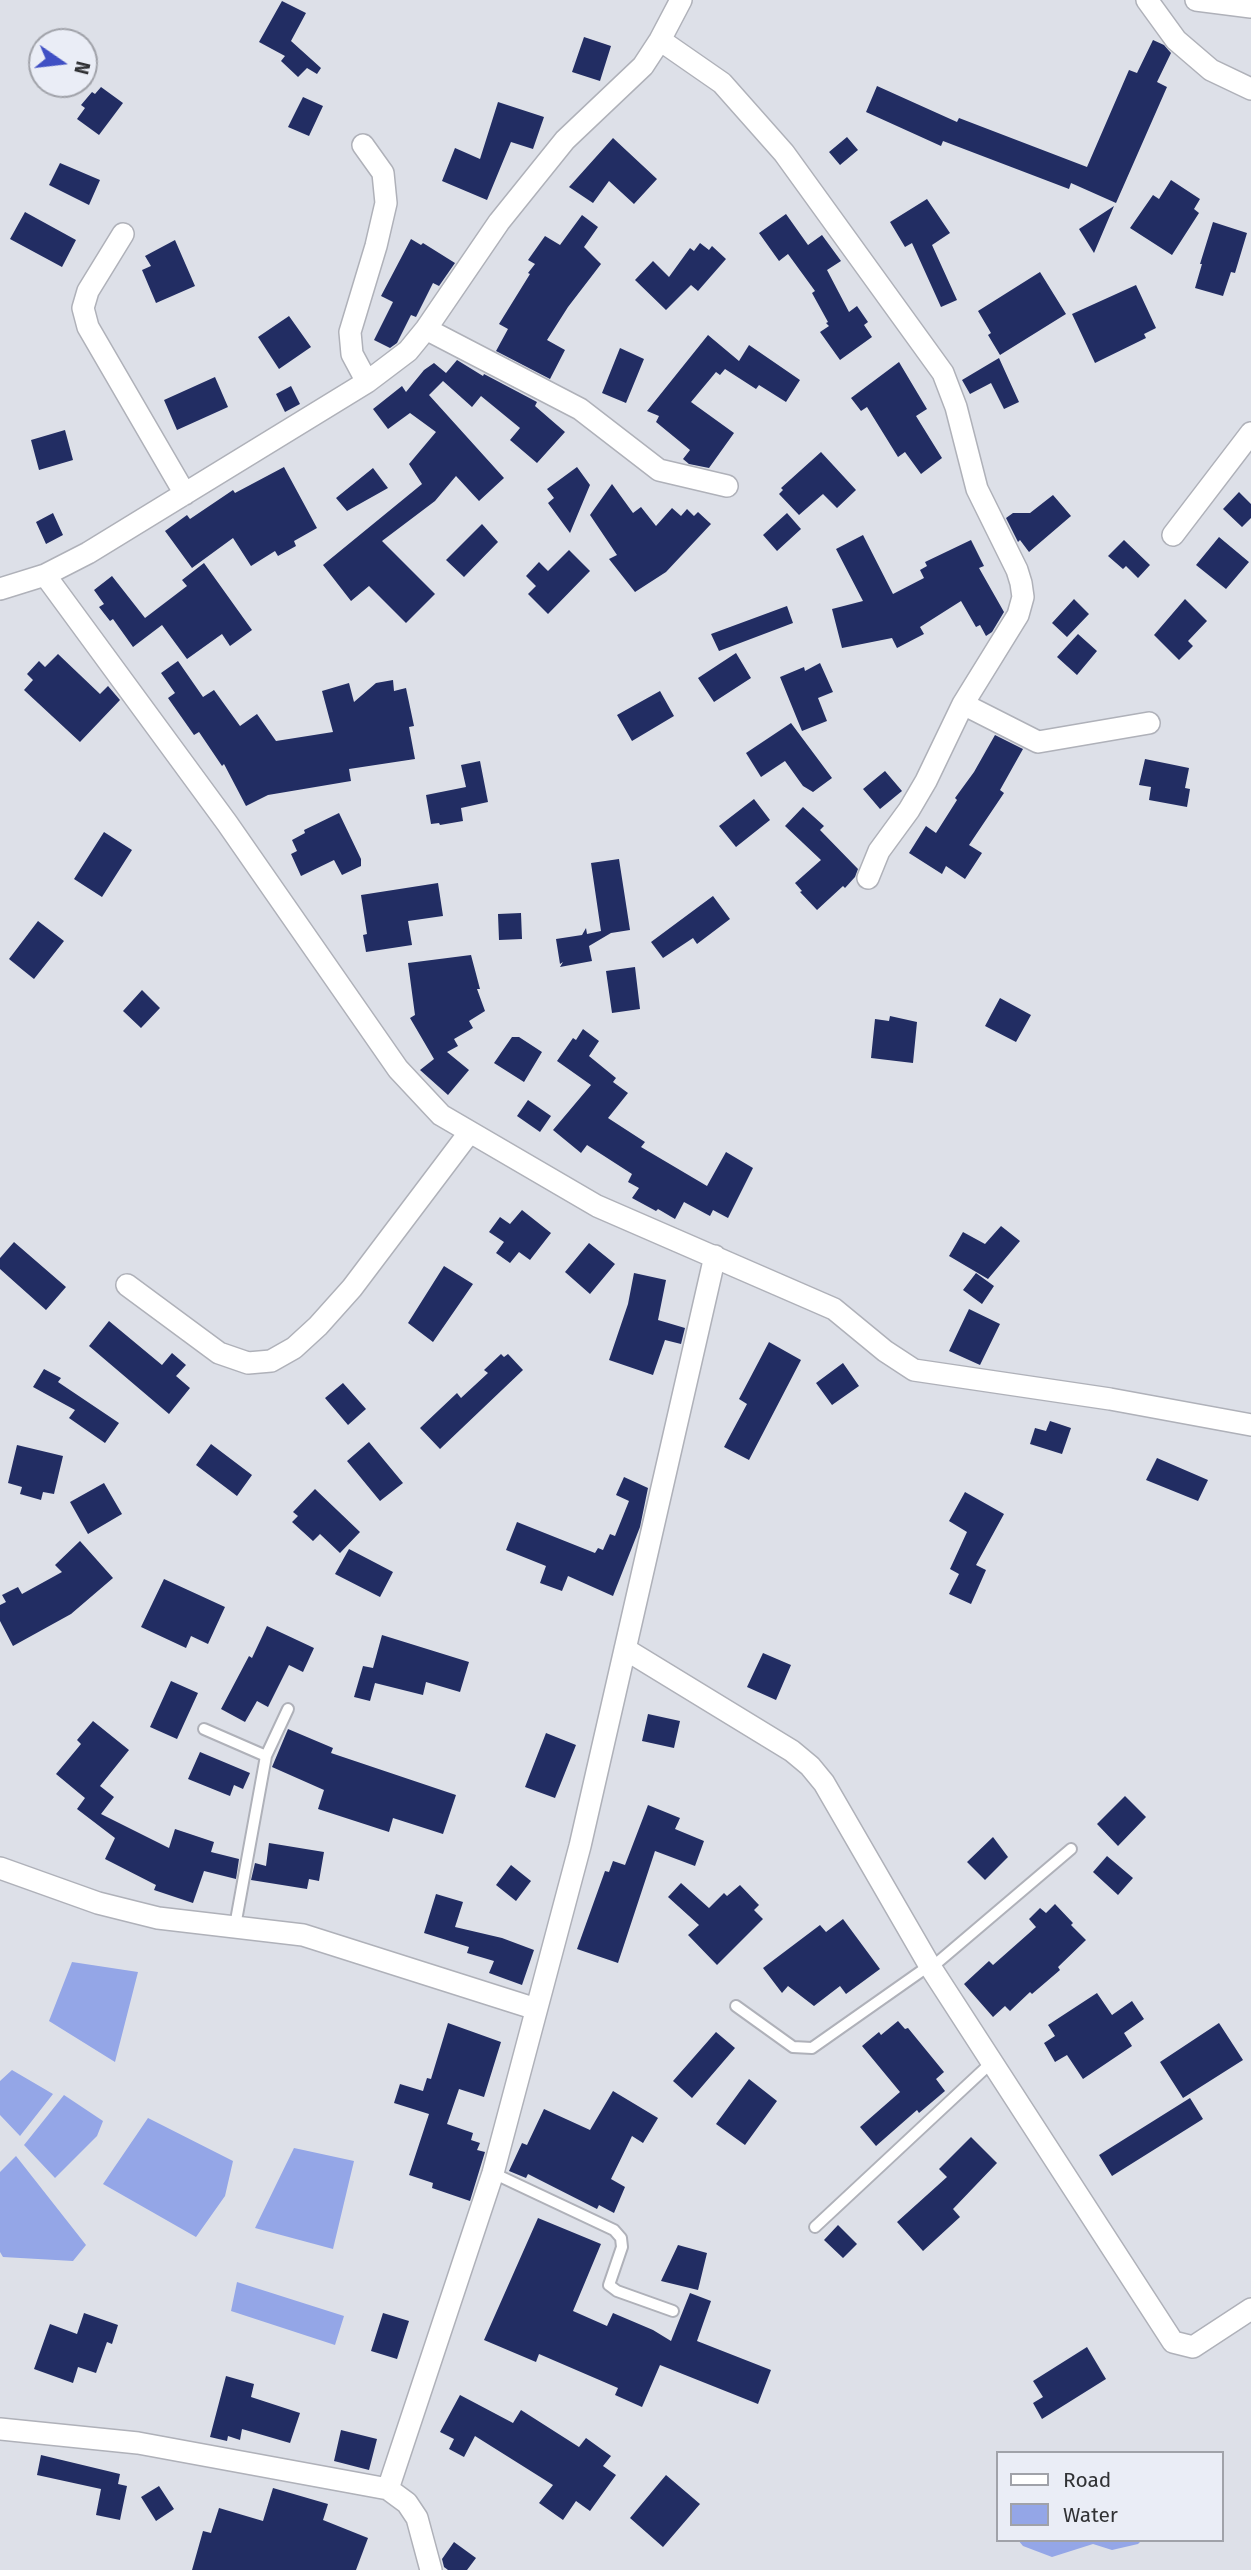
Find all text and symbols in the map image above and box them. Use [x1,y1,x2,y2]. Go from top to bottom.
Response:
north arrow [28,28,98,98]
text: N [69,59,95,77]
legend [996,2451,1223,2542]
text: Road [1063,2467,1111,2493]
text: Water [1063,2502,1118,2528]

